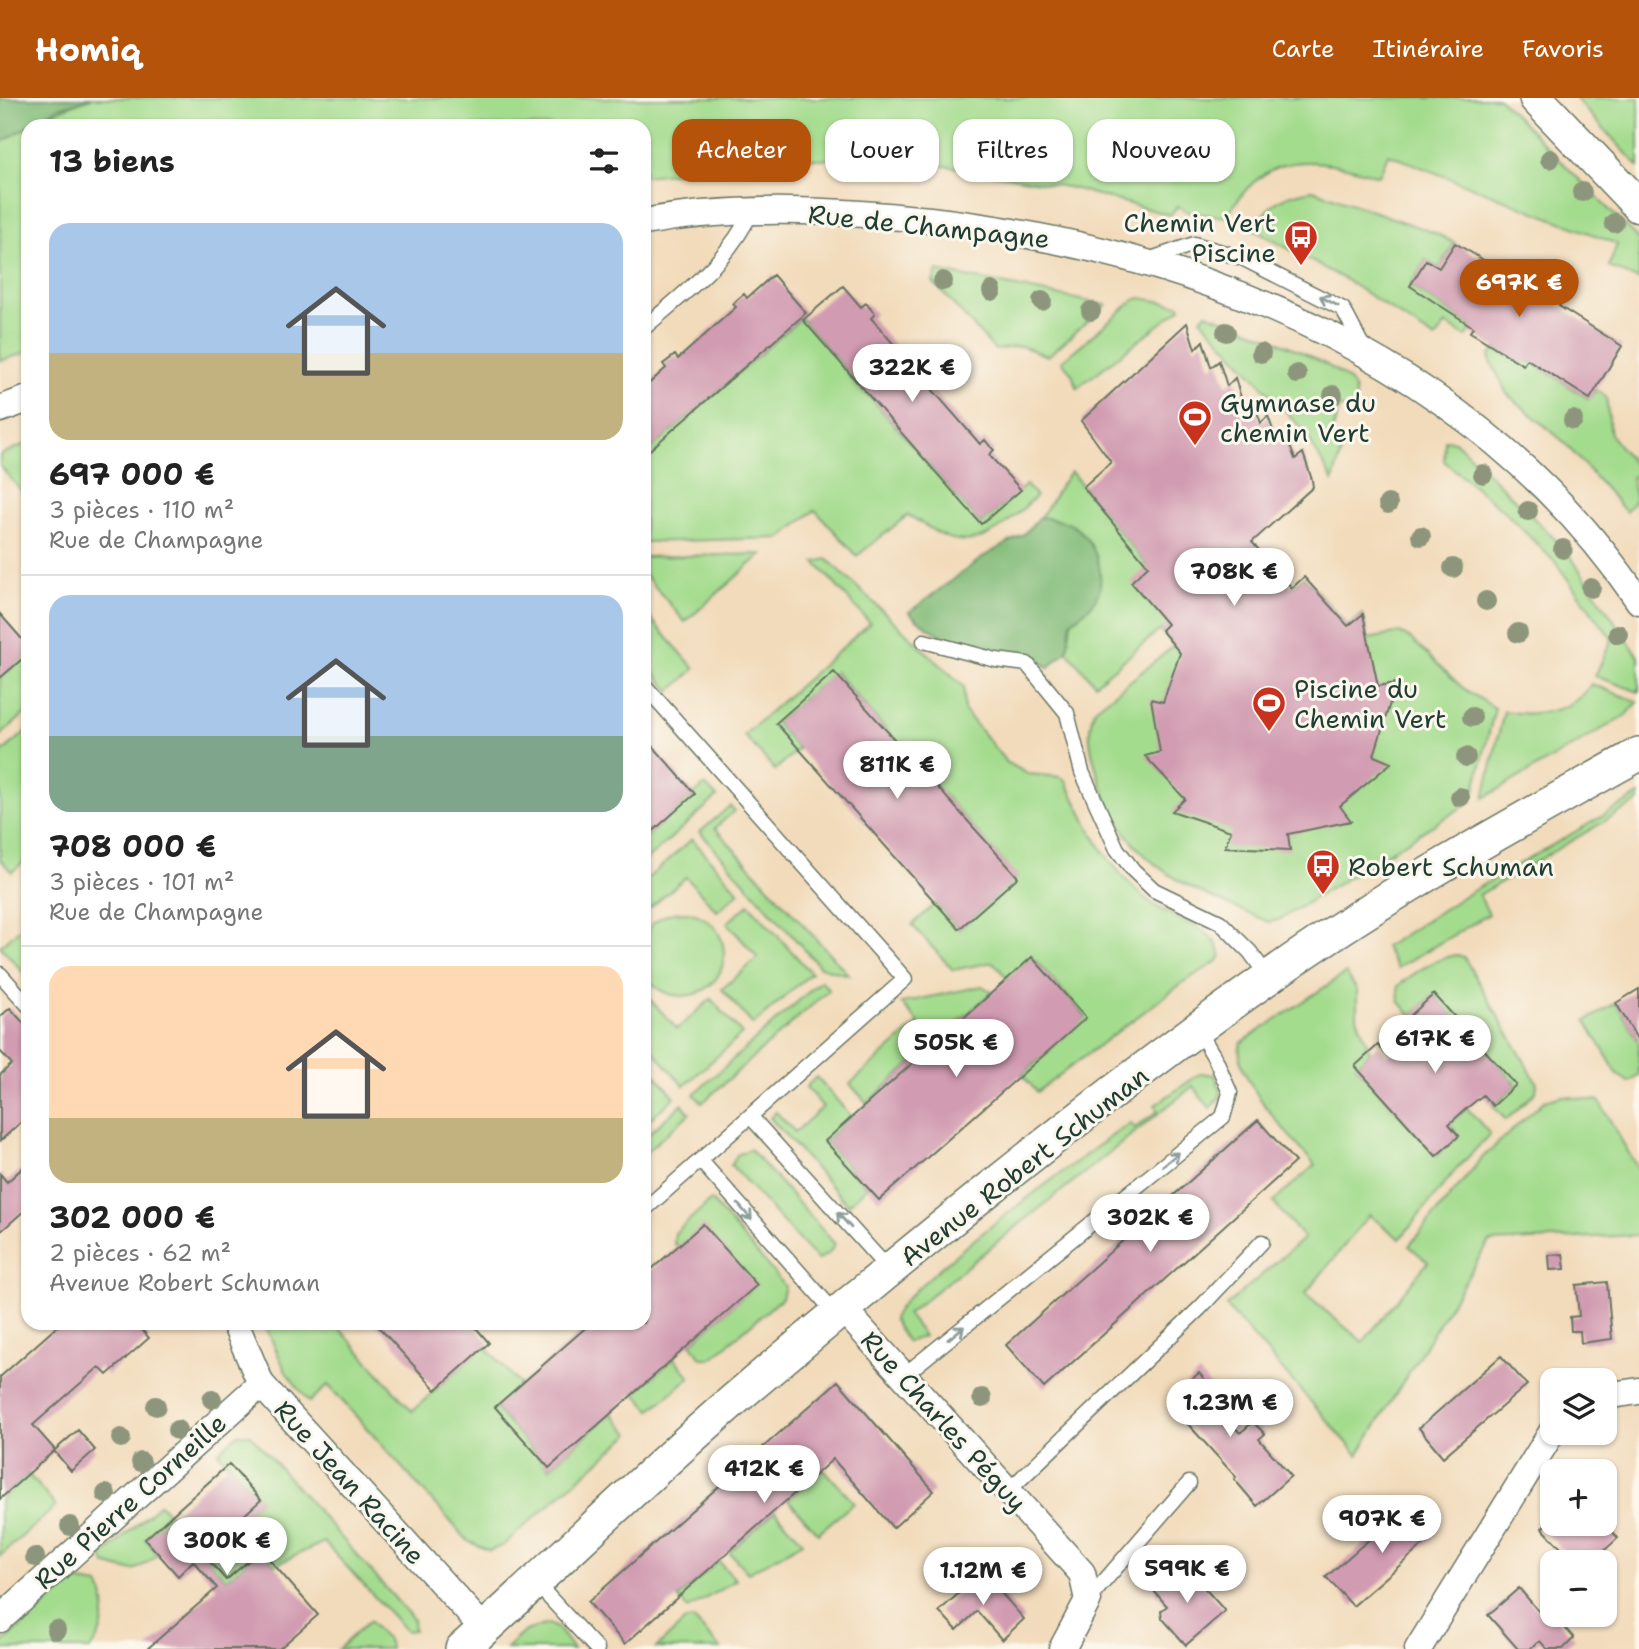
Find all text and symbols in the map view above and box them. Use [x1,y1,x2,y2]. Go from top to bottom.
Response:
text: Homiq [35,27,141,72]
text: Carte [1272,33,1335,65]
text: Itinéraire [1373,33,1484,65]
text: Favoris [1522,33,1604,65]
chip: Acheter [672,119,811,182]
chip: Louer [825,119,939,182]
chip: Filtres [953,119,1073,182]
chip: Nouveau [1087,119,1235,182]
text: 13 biens [49,141,175,182]
icon: filters [585,142,623,180]
street label: Rue de Champagne [807,196,1051,256]
place label: Chemin Vert Piscine [1124,205,1276,270]
bus stop icon: Chemin Vert Piscine [1282,218,1320,267]
pin: 697K € [1462,260,1576,319]
text: 697K € [1476,267,1562,297]
icon: home [273,268,399,394]
one-way arrow [1319,294,1340,307]
pin: 322K € [855,344,969,404]
text: 322K € [869,352,955,382]
place label: Gymnase du chemin Vert [1220,385,1376,450]
sports icon: Gymnase du chemin Vert [1176,398,1214,447]
text: 697 000 € [49,454,215,495]
text: 3 pièces · 110 m² [49,495,234,525]
text: Rue de Champagne [49,525,264,555]
pin: 708K € [1177,548,1291,608]
text: 708K € [1190,556,1278,586]
icon: home [273,640,399,766]
place label: Piscine du Chemin Vert [1294,671,1446,736]
sports icon: Piscine du Chemin Vert [1250,684,1288,733]
pin: 811K € [840,742,954,801]
text: 811K € [859,749,935,779]
text: 708 000 € [49,826,216,867]
bus stop icon: Robert Schuman [1304,847,1342,896]
place label: Robert Schuman [1348,849,1554,884]
text: 3 pièces · 101 m² [49,867,234,897]
text: Rue de Champagne [49,897,264,927]
icon: home [273,1011,399,1137]
pin: 617K € [1378,1016,1492,1075]
pin: 505K € [899,1020,1013,1079]
text: 617K € [1395,1023,1475,1053]
text: 505K € [914,1027,998,1057]
street label: Avenue Robert Schuman [893,1058,1155,1274]
one-way arrow [1161,1151,1180,1166]
pin: 302K € [1093,1194,1207,1254]
text: 302 000 € [49,1197,215,1238]
one-way arrow [737,1202,753,1220]
text: 302K € [1106,1202,1194,1232]
one-way arrow [836,1211,852,1229]
text: 2 pièces · 62 m² [49,1238,231,1268]
text: Avenue Robert Schuman [49,1268,320,1298]
street label: Rue Charles Péguy [853,1323,1035,1519]
one-way arrow [947,1325,965,1341]
map controls [1540,1368,1617,1627]
button: layers [1540,1368,1617,1445]
pin: 1.23M € [1165,1380,1295,1439]
text: 1.23M € [1182,1387,1278,1417]
street label: Rue Jean Racine [267,1392,433,1572]
street label: Rue Pierre Corneille [26,1405,234,1597]
pin: 412K € [707,1446,821,1505]
text: 412K € [724,1453,804,1483]
button: + [1540,1459,1617,1536]
pin: 907K € [1325,1496,1439,1555]
text: 907K € [1338,1503,1426,1533]
pin: 300K € [170,1518,284,1577]
text: 300K € [183,1525,271,1555]
pin: 599K € [1130,1546,1244,1605]
pin: 1.12M € [918,1548,1048,1607]
button: − [1540,1550,1617,1627]
text: 599K € [1144,1553,1230,1583]
text: 1.12M € [939,1555,1027,1585]

